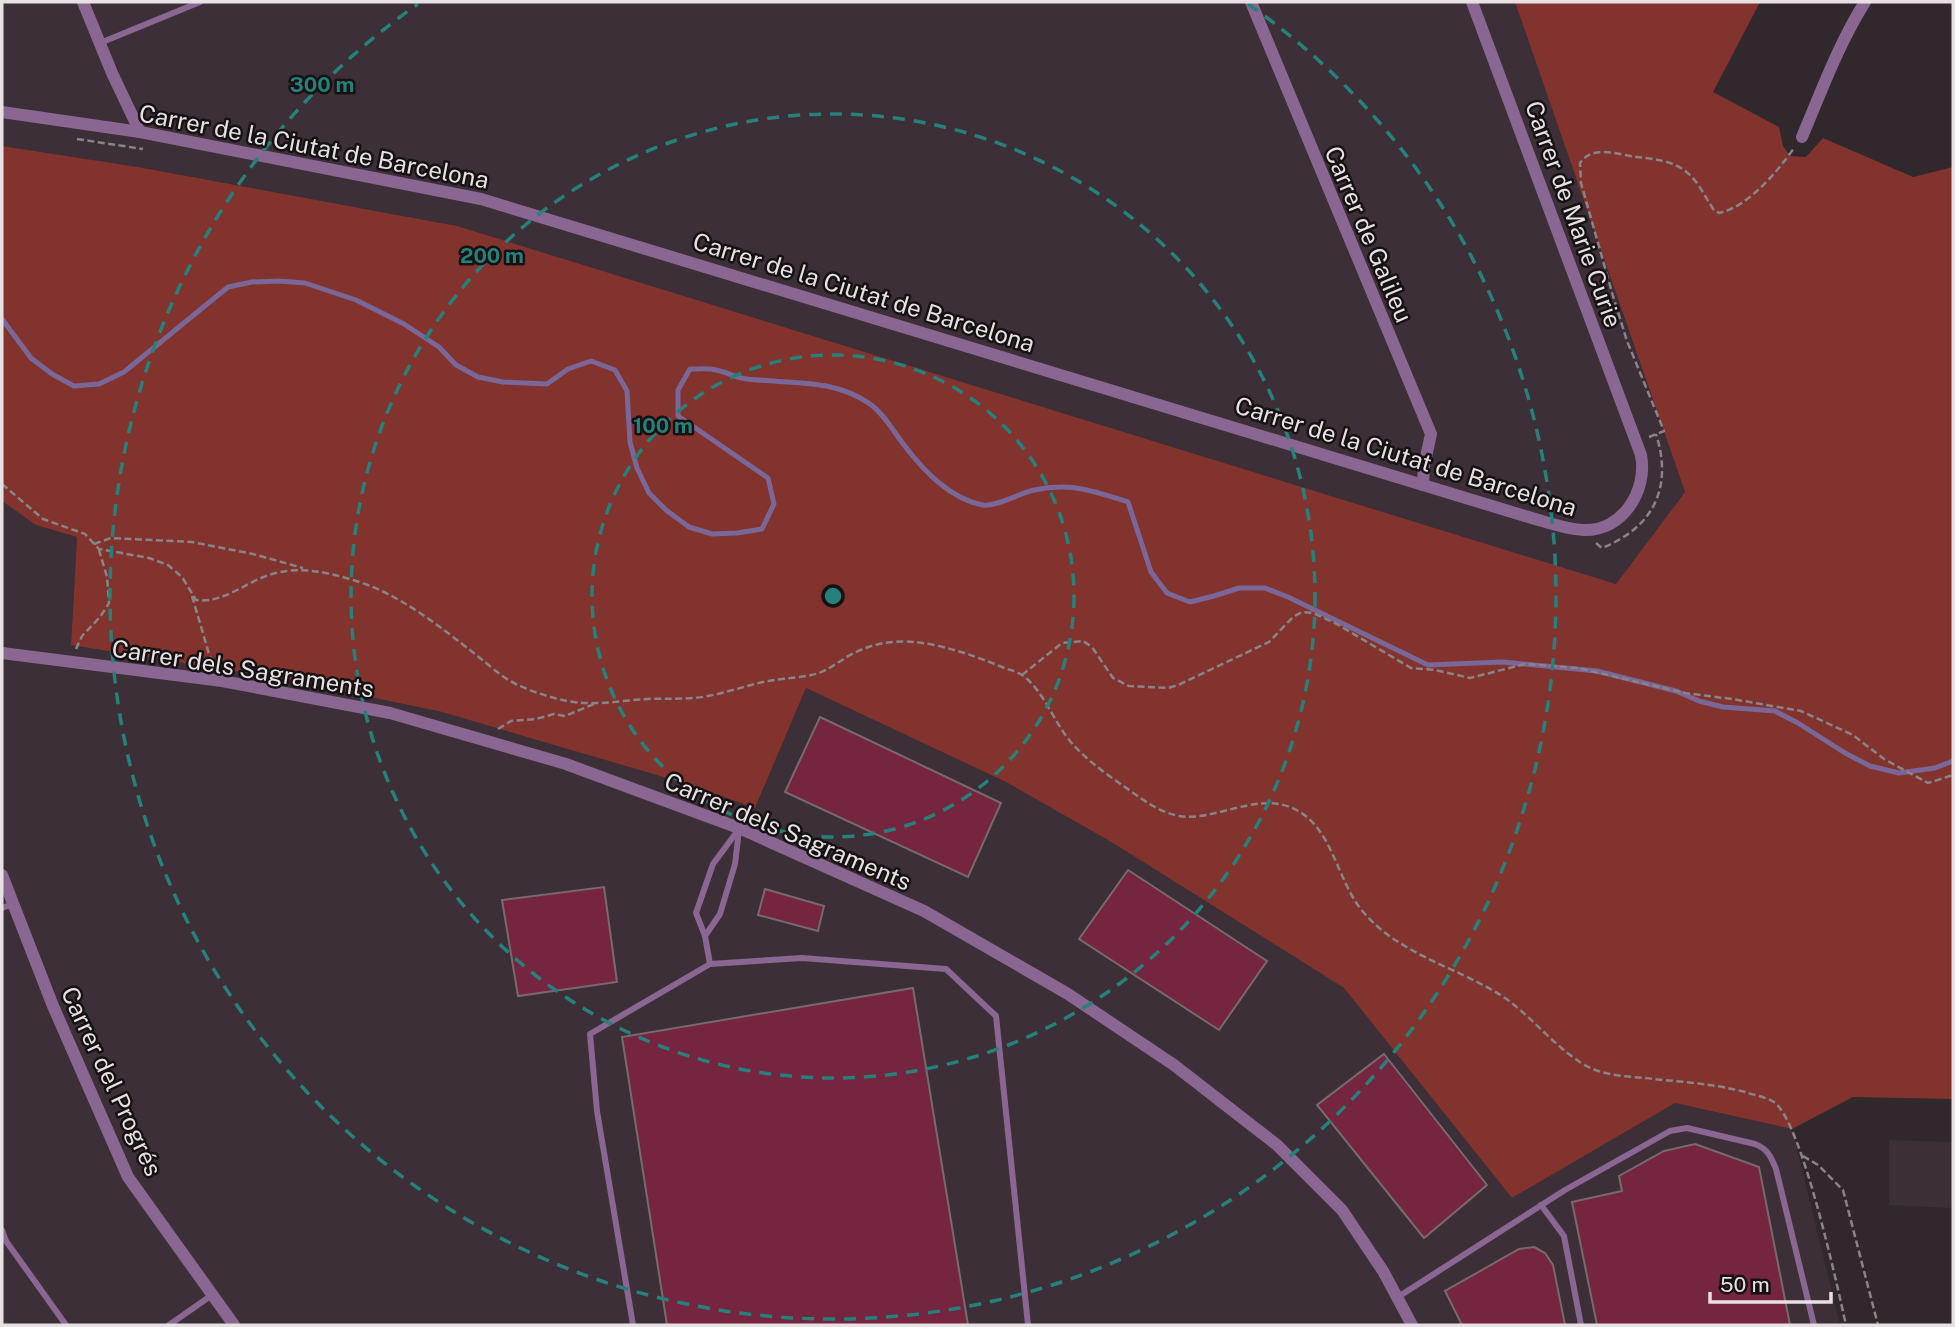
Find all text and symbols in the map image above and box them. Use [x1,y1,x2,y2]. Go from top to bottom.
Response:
text: 300 m [290,72,354,97]
street label: Carrer de Marie Curie [1520,97,1628,331]
street label: Carrer de la Ciutat de Barcelona [137,98,491,194]
street label: Carrer de Galileu [1319,142,1419,326]
street label: Carrer de la Ciutat de Barcelona [690,227,1038,357]
text: 200 m [460,243,524,268]
street label: Carrer de la Ciutat de Barcelona [1232,391,1580,521]
text: 100 m [633,413,693,438]
centre of rings [821,584,845,608]
street label: Carrer dels Sagraments [110,633,376,703]
street label: Carrer dels Sagraments [661,766,915,896]
street label: Carrer del Progrés [56,982,168,1180]
scale bar [1710,1260,1831,1304]
text: 50 m [1720,1272,1770,1297]

